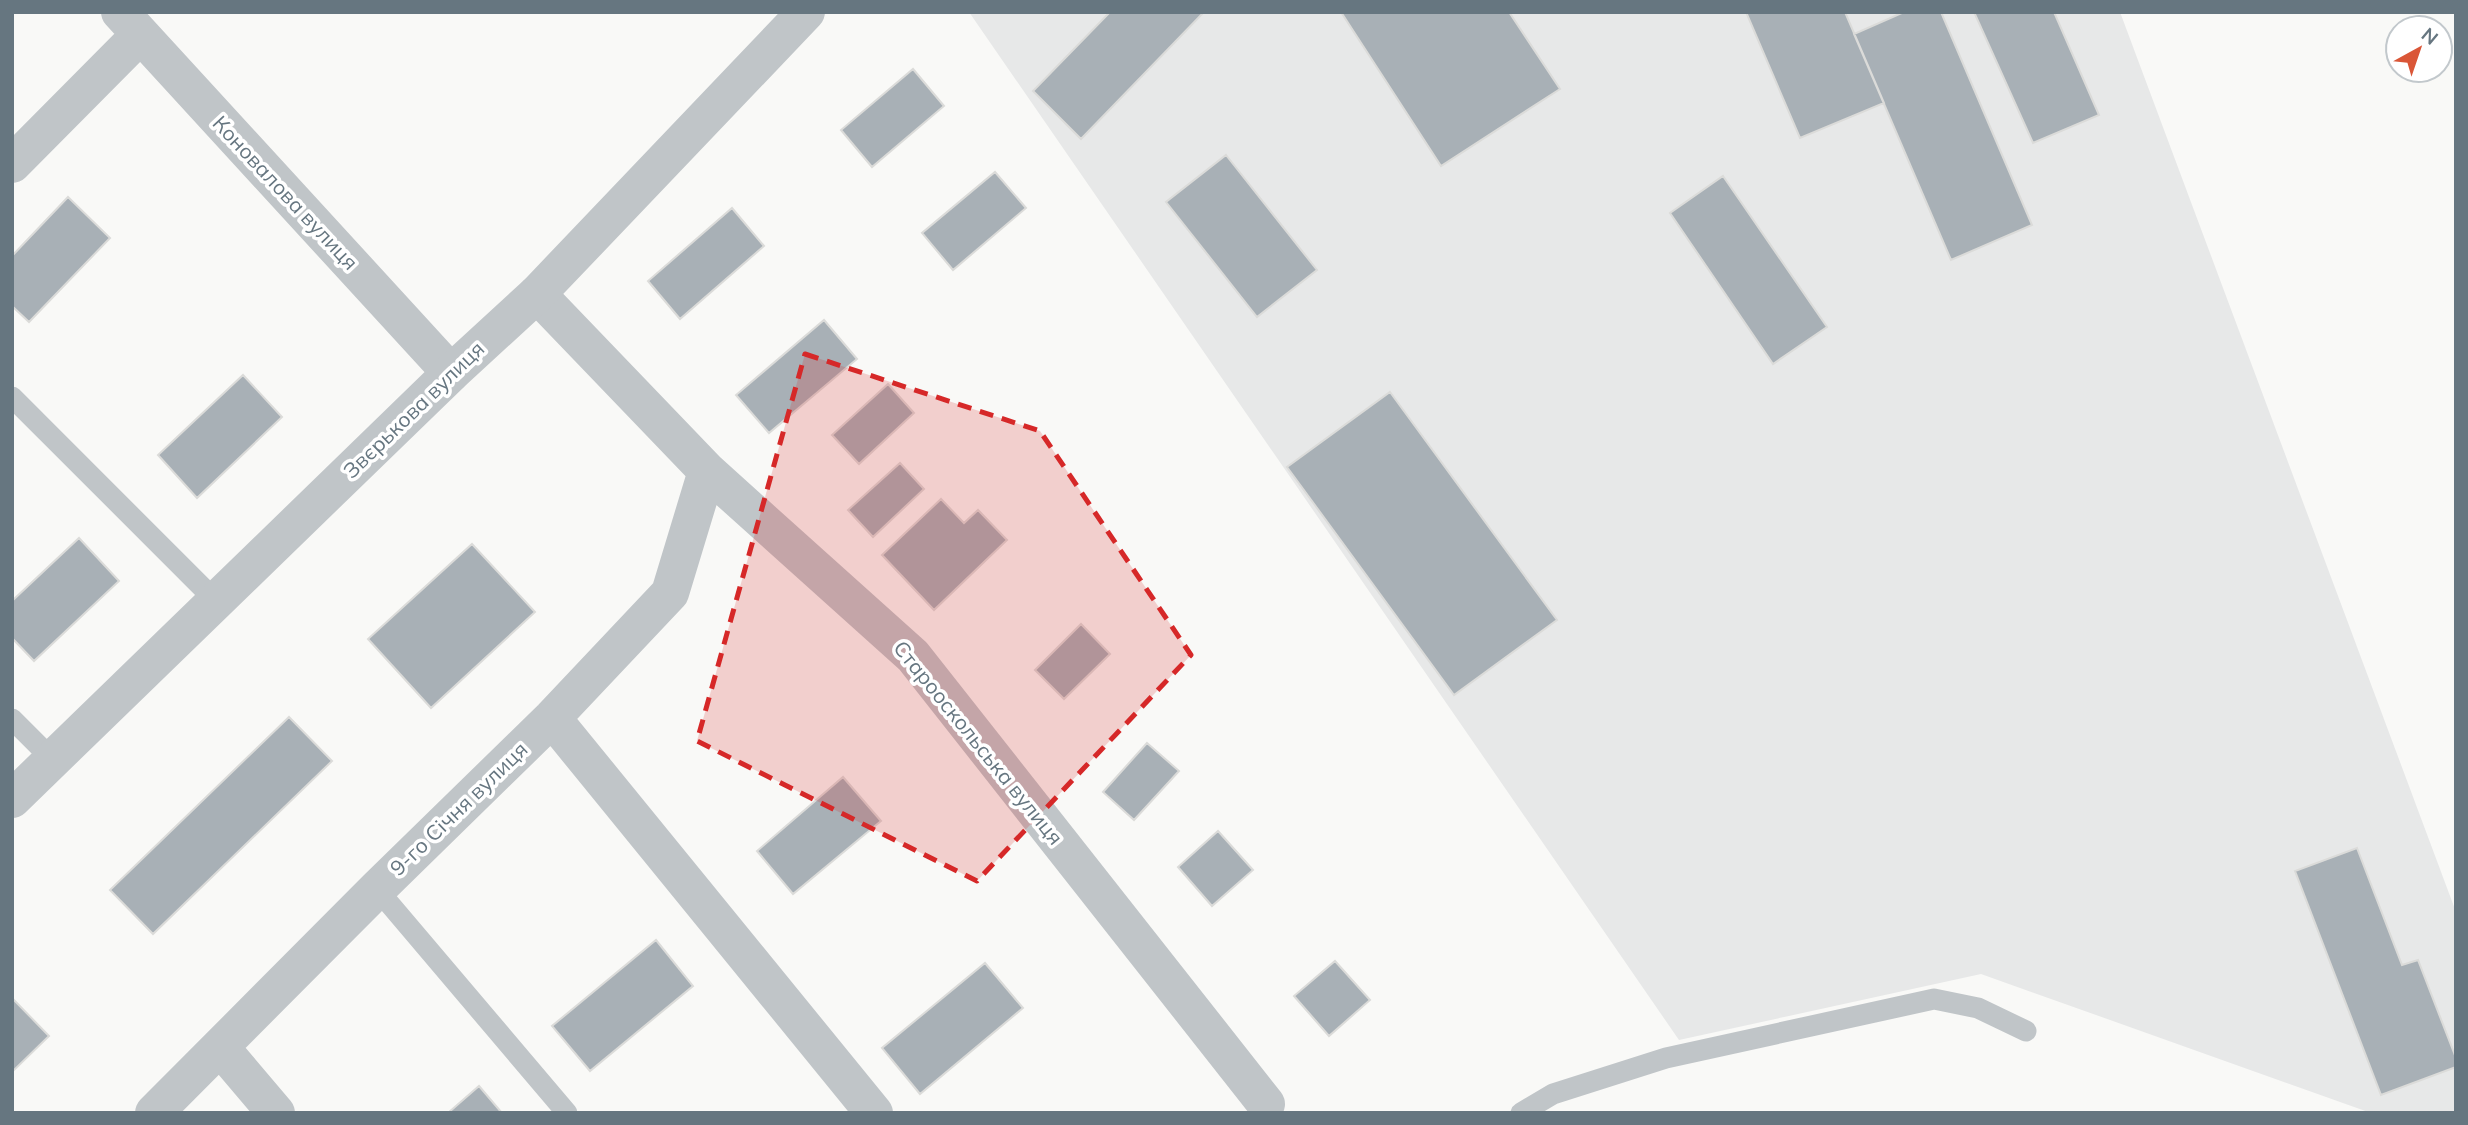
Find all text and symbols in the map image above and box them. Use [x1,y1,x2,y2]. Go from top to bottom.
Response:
north arrow [2384,14,2454,84]
text: N [2417,22,2443,50]
street label: Коновалова вулиця [208,110,364,275]
street label: Звєрькова вулиця [337,335,489,483]
street label: Старооскольська вулиця [888,635,1069,850]
street label: 9-го Січня вулиця [384,736,533,881]

